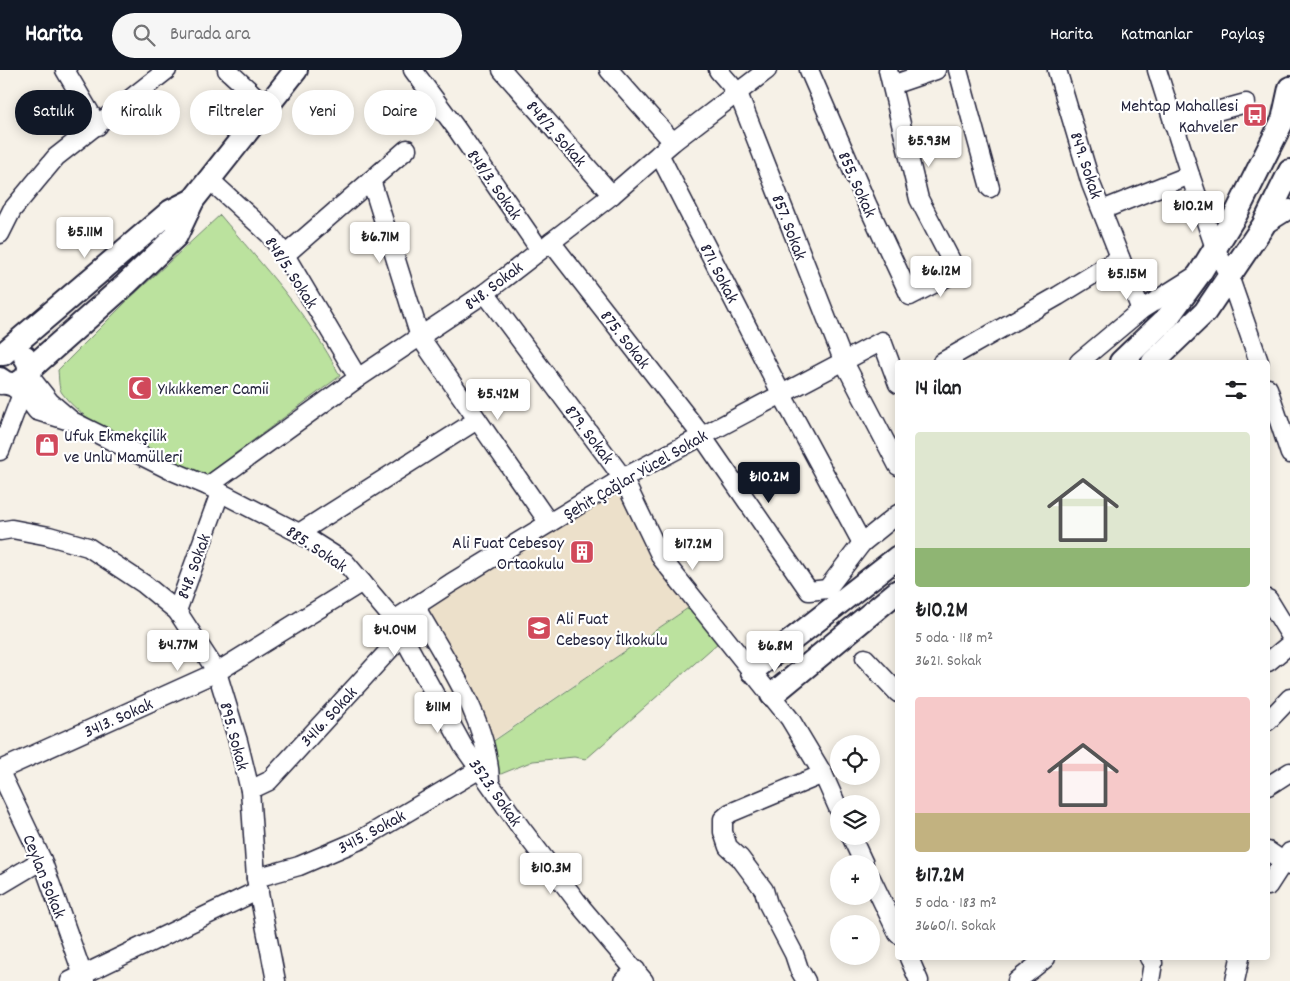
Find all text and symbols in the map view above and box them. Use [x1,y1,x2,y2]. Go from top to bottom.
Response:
search box [112,13,462,58]
text: Harita [25,18,82,52]
icon: search [130,21,158,49]
text: Burada ara [170,22,250,49]
text: Harita [1050,23,1093,48]
text: Katmanlar [1121,23,1193,48]
text: Paylaş [1221,23,1265,48]
chip: Satılık [15,90,92,135]
chip: Kiralık [102,90,180,135]
chip: Filtreler [190,90,282,135]
chip: Yeni [292,90,354,135]
chip: Daire [364,90,436,135]
place label: Mehtap Mahallesi Kahveler [1121,95,1238,141]
street label: 848/2. Sokak [519,96,591,173]
bus stop icon: Mehtap Mahallesi Kahveler [1242,102,1268,128]
pin: ₺5.93M [888,126,970,168]
street label: 849. Sokak [1062,129,1107,203]
text: ₺5.93M [908,130,950,153]
street label: 848/3. Sokak [459,145,527,226]
street label: 855. Sokak [830,148,881,222]
pin: ₺10.2M [1152,190,1234,233]
street label: 857. Sokak [764,191,812,264]
text: ₺10.2M [1173,195,1213,218]
pin: ₺5.11M [44,216,126,259]
text: ₺5.11M [67,221,103,244]
pin: ₺6.71M [339,222,421,264]
text: ₺6.71M [361,226,399,249]
street label: 848/5. Sokak [257,232,323,314]
street label: 871. Sokak [692,240,744,308]
pin: ₺6.12M [900,256,982,298]
street label: 848. Sokak [460,257,529,317]
pin: ₺5.15M [1086,258,1168,301]
text: ₺6.12M [921,260,961,283]
text: ₺5.15M [1107,263,1147,286]
street label: 875. Sokak [593,306,655,375]
mosque icon: Yıkıkkemer Camii [127,375,153,401]
text: 14 ilan [915,375,962,405]
icon: filters [1222,376,1250,404]
place label: Yıkıkkemer Camii [158,378,269,403]
pin: ₺5.42M [457,378,539,421]
text: ₺5.42M [477,383,519,406]
street label: 879. Sokak [557,401,619,470]
place label: Ufuk Ekmekçilik ve Unlu Mamülleri [64,425,182,471]
street label: Şehit Çağlar Yücel Sokak [559,425,713,528]
shop icon: Ufuk Ekmekçilik ve Unlu Mamülleri [34,432,60,458]
pin: ₺10.2M [728,462,810,504]
icon: home [1038,465,1128,555]
text: ₺10.2M [749,466,789,489]
street label: 885. Sokak [280,520,351,580]
pin: ₺17.2M [652,528,734,571]
street label: 848. Sokak [172,531,219,603]
place label: Ali Fuat Cebesoy Ortaokulu [452,532,565,578]
text: ₺17.2M [674,533,712,556]
building icon: Ali Fuat Cebesoy Ortaokulu [569,539,595,565]
text: ₺10.2M [915,597,968,627]
place label: Ali Fuat Cebesoy İlkokulu [556,608,667,654]
pin: ₺4.04M [354,614,436,657]
school or university icon: Ali Fuat Cebesoy İlkokulu [526,615,552,641]
text: ₺4.04M [374,619,416,642]
text: 5 oda · 118 m² [915,627,993,650]
pin: ₺4.77M [137,630,219,672]
pin: ₺6.8M [740,630,810,673]
text: ₺4.77M [158,634,198,657]
text: ₺6.8M [757,635,793,658]
text: 3621. Sokak [915,650,982,673]
street label: 3416. Sokak [295,682,364,753]
pin: ₺11M [408,692,468,734]
street label: 3413. Sokak [80,693,158,746]
text: ₺11M [425,696,451,719]
street label: 895. Sokak [211,700,254,774]
icon: home [1038,730,1128,820]
map controls [830,735,880,965]
button: locate [830,735,880,785]
street label: 3523. Sokak [461,754,527,833]
button: layers [830,795,880,845]
street label: 3415. Sokak [334,805,411,862]
street label: Ceylan Sokak [15,831,71,923]
pin: ₺10.3M [510,852,592,895]
button: + [830,855,880,905]
text: ₺10.3M [531,857,571,880]
text: ₺17.2M [915,862,964,892]
text: 5 oda · 183 m² [915,892,997,915]
button: − [830,915,880,965]
text: 3660/1. Sokak [915,915,996,938]

